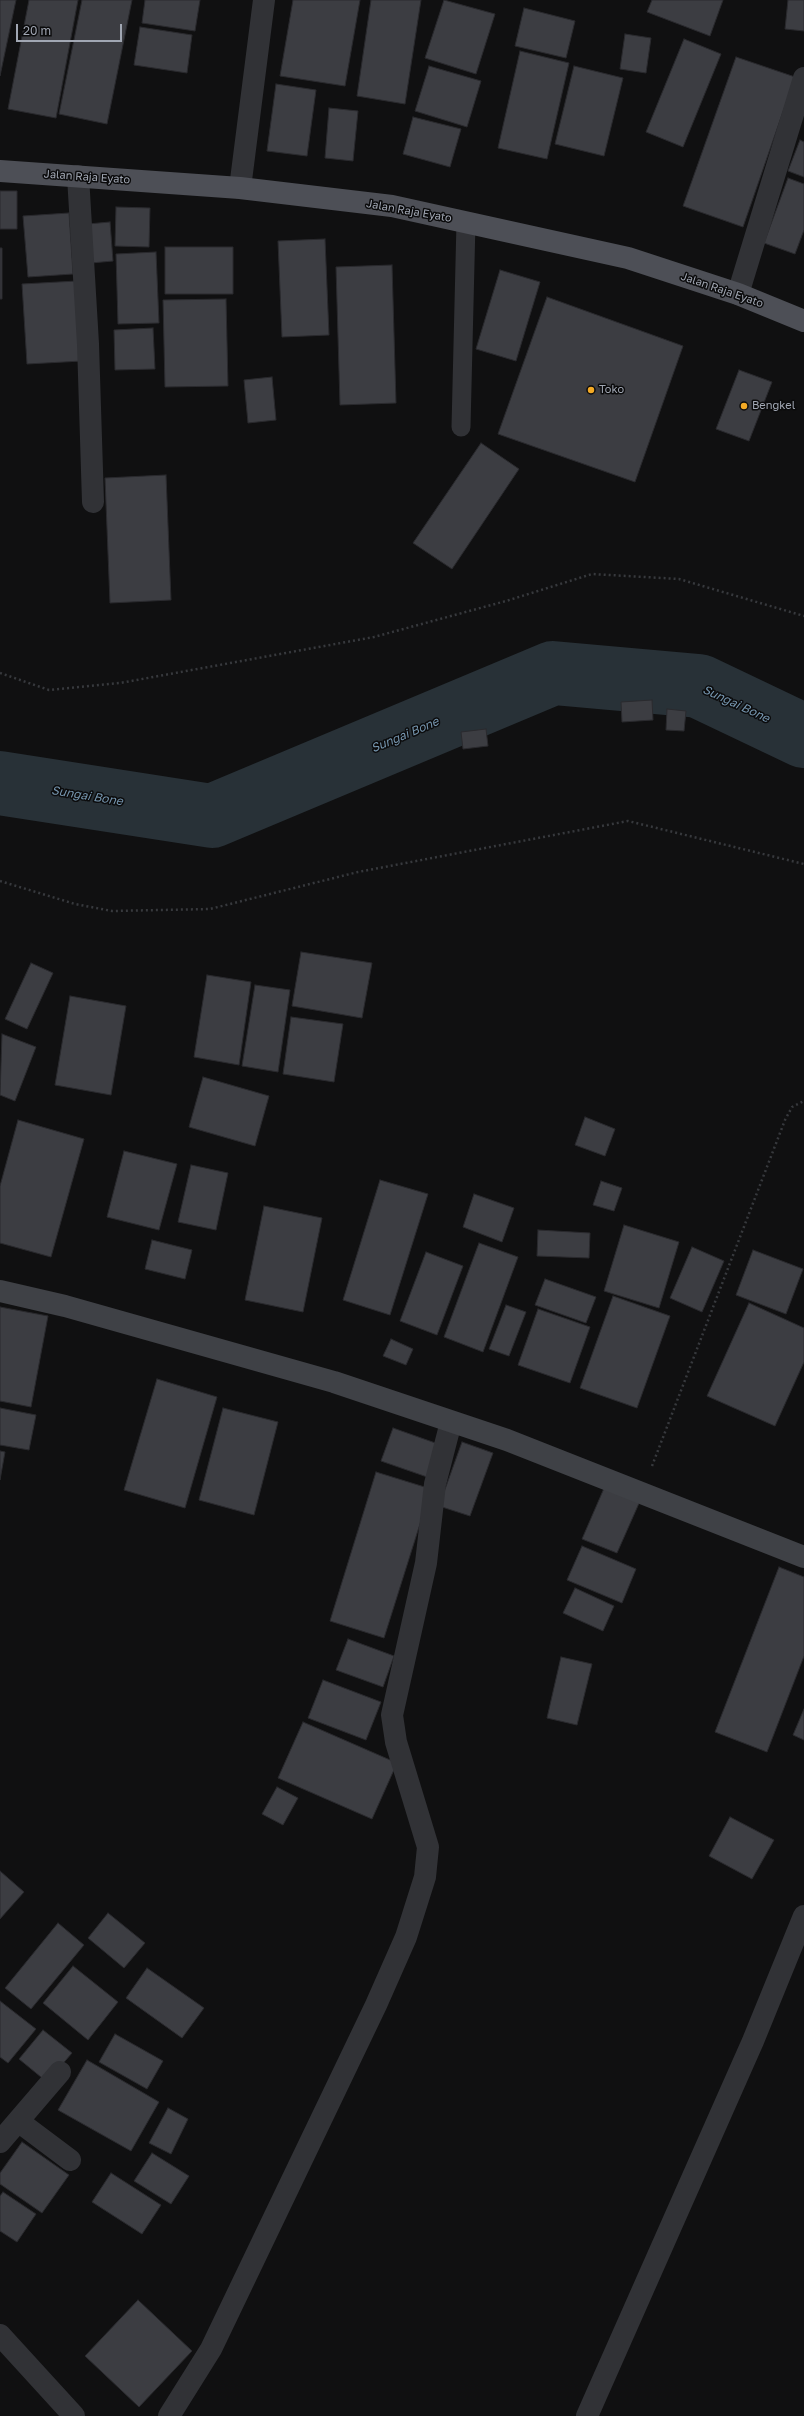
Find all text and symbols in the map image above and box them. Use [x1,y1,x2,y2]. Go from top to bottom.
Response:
scale bar [18,16,124,42]
text: 20 m [23,23,51,38]
street label: Jalan Raja Eyato [43,167,131,187]
street label: Jalan Raja Eyato [365,197,453,225]
street label: Jalan Raja Eyato [679,270,765,310]
place label: Toko [599,383,624,397]
marker: Toko [586,385,596,395]
place label: Bengkel [752,399,795,413]
marker: Bengkel [739,401,749,411]
water label: Sungai Bone [700,682,772,726]
water label: Sungai Bone [369,714,441,756]
water label: Sungai Bone [50,783,124,809]

